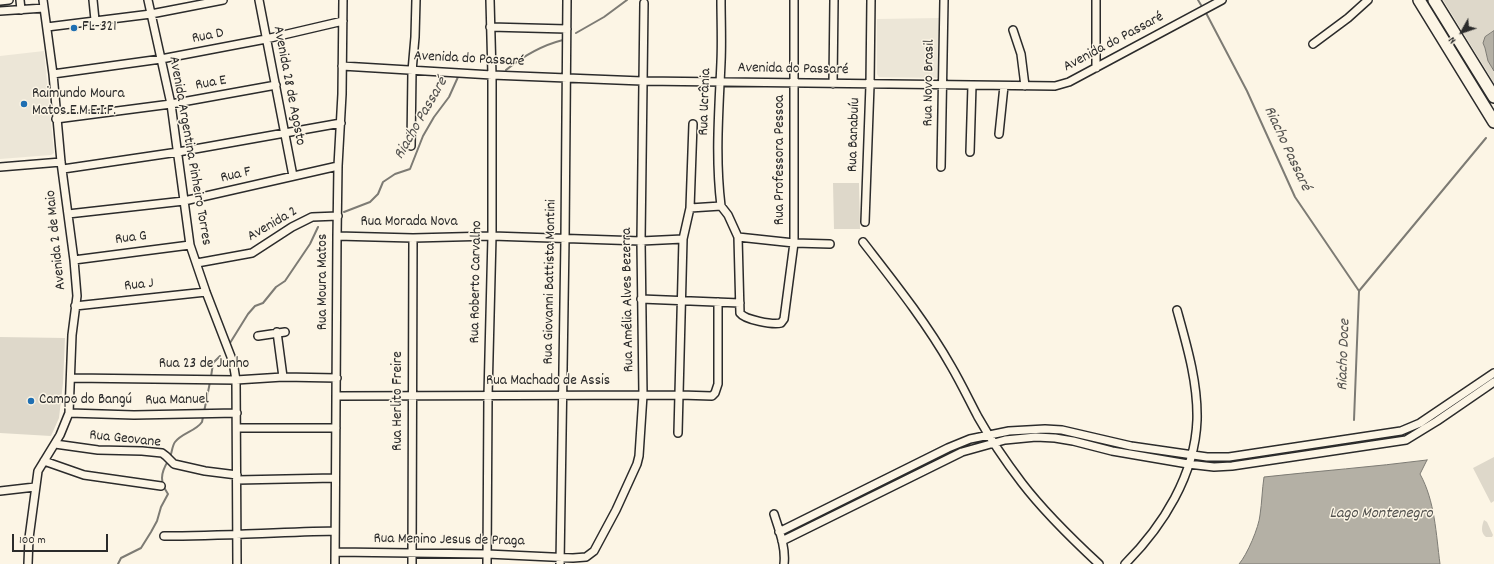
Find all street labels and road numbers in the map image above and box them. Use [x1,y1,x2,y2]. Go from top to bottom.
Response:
street label: Avenida do Passaré [1061,9,1167,77]
street label: Rua D [191,25,225,49]
street label: Avenida 28 de Agosto [268,25,308,147]
street label: Rua Novo Brasil [920,39,940,127]
street label: Avenida do Passaré [413,48,525,72]
street label: Avenida Argentina Pinheiro Torres [164,55,214,247]
street label: Avenida do Passaré [737,60,849,80]
street label: Rua Ucrânia [696,68,716,136]
street label: Rua E [194,72,228,96]
street label: Rua Professora Pessoa [772,95,790,225]
street label: Rua Banabuíu [845,97,865,173]
street label: Rua F [219,164,253,188]
street label: Avenida 2 de Maio [43,189,71,291]
street label: Rua Giovanni Battista Montini [541,199,561,365]
street label: Avenida 2 [245,204,301,246]
street label: Rua Morada Nova [360,214,458,232]
street label: Rua Roberto Carvalho [467,220,487,344]
street label: Rua G [114,228,148,250]
street label: Rua Amélia Alves Bezerra [619,228,639,372]
street label: Rua Moura Matos [315,234,333,330]
street label: Rua J [123,275,155,297]
street label: Rua Herlito Freire [390,351,408,451]
street label: Rua 23 de Junho [159,356,249,374]
street label: Rua Machado de Assis [486,373,610,391]
street label: Rua Manuel [145,391,209,411]
street label: Rua Geovane [88,427,162,453]
street label: Rua Menino Jesus de Praga [373,531,525,551]

